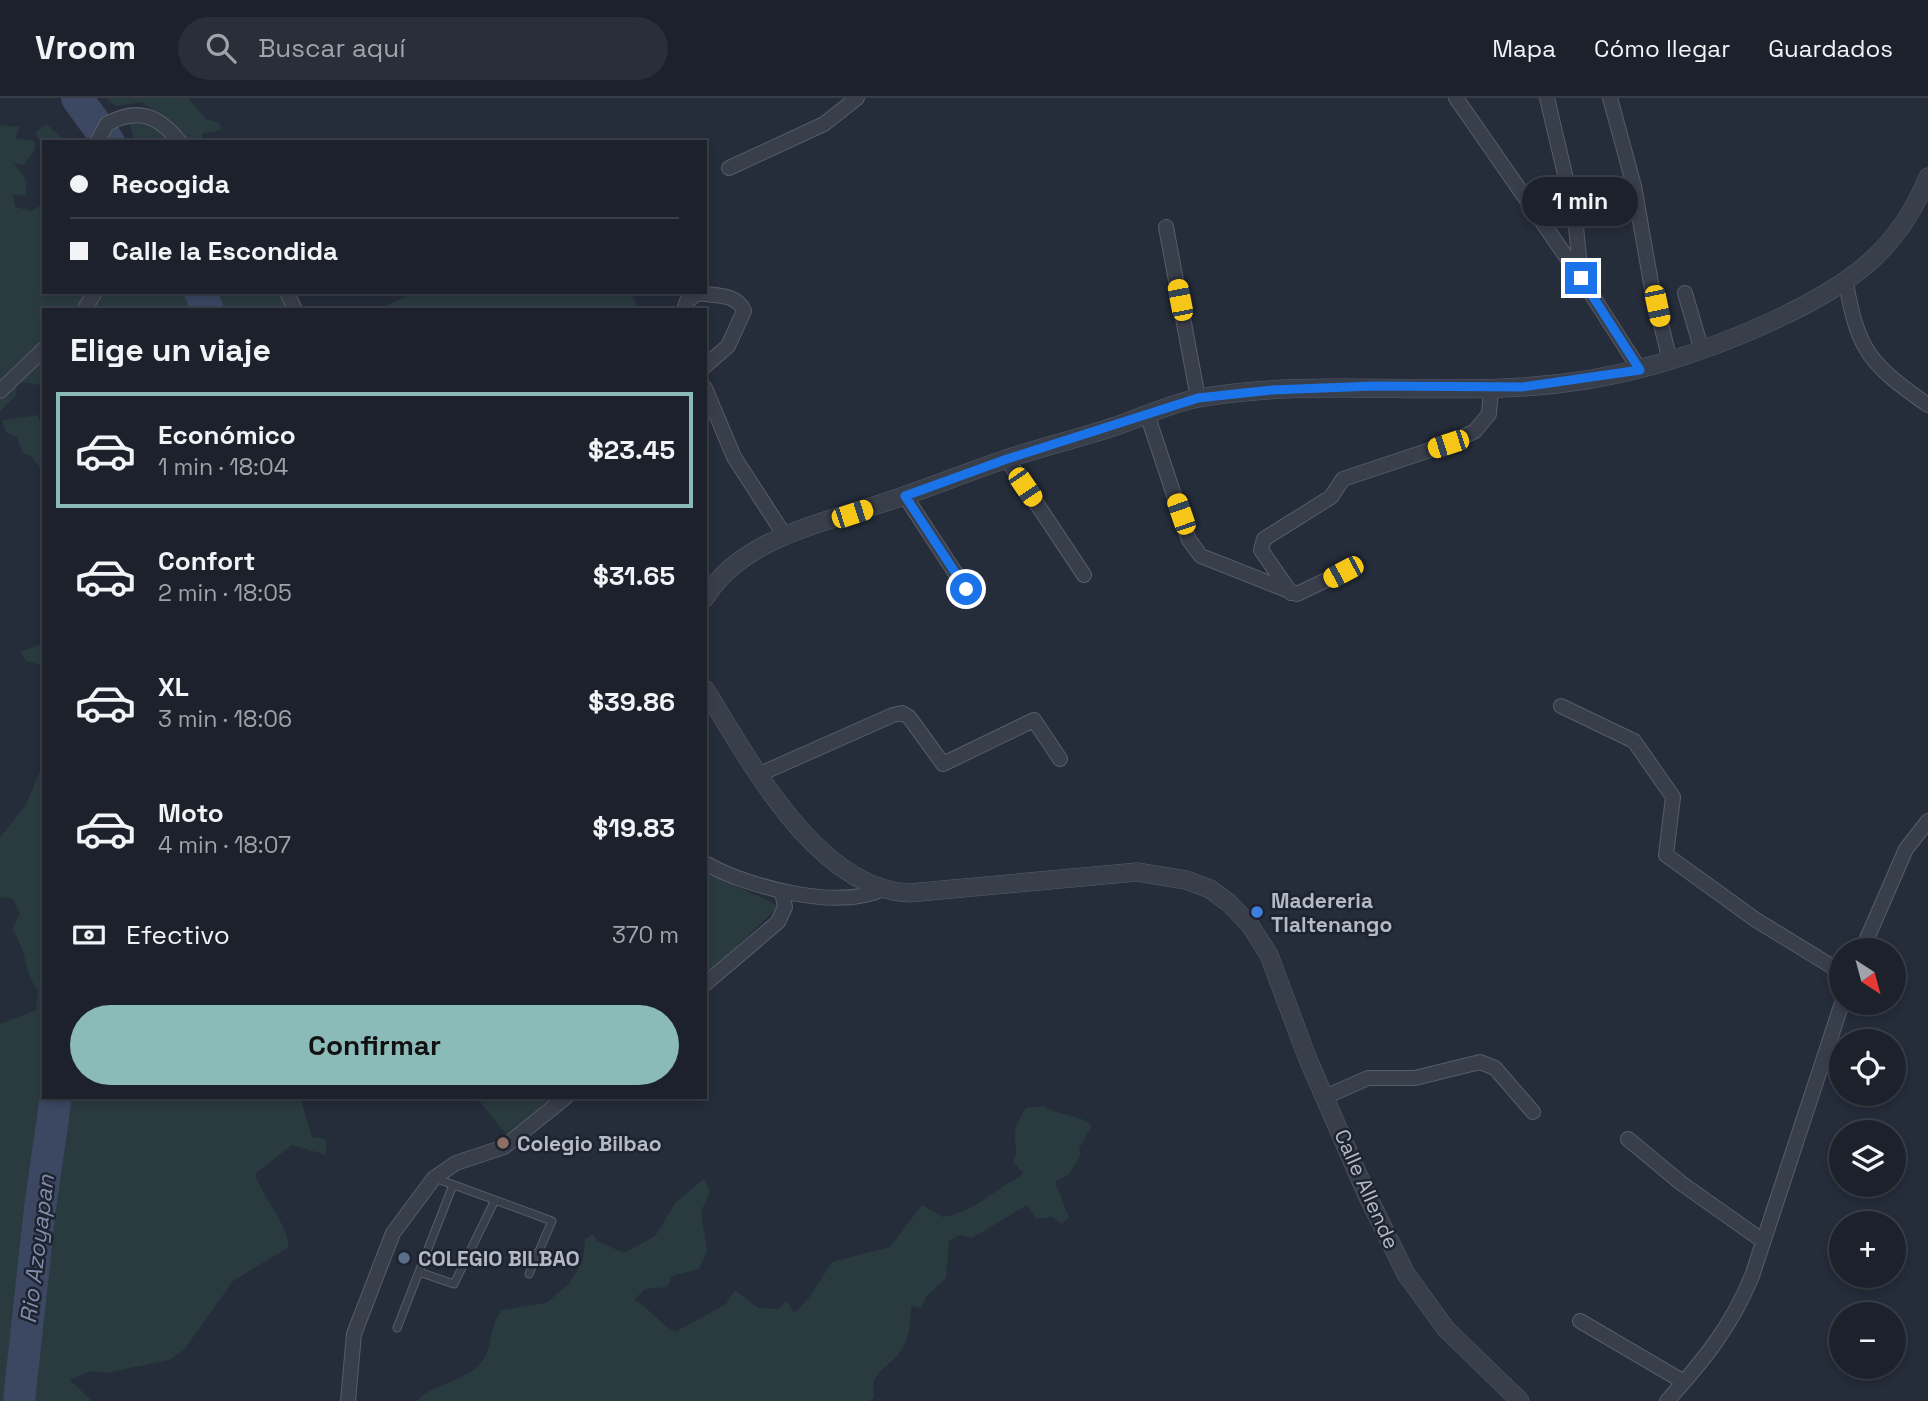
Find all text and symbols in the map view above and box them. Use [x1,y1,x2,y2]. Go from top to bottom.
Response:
search box [178,17,668,80]
text: Vroom [35,27,136,69]
icon: search [202,29,240,67]
text: Buscar aquí [258,31,406,65]
text: Mapa [1492,33,1556,64]
text: Cómo llegar [1594,33,1730,64]
text: Guardados [1768,33,1893,64]
text: Recogida [112,167,230,201]
callout: 1 min [1523,176,1639,226]
text: 1 min [1552,186,1608,216]
text: Calle la Escondida [112,234,338,268]
route end [1565,262,1597,294]
car [1166,277,1195,323]
car [1643,283,1672,329]
text: Elige un viaje [70,330,271,370]
text: Económico [158,418,296,452]
icon: car [74,419,137,482]
car [1425,428,1472,460]
text: $23.45 [588,433,675,467]
text: 1 min · 18:04 [158,452,288,482]
car [1005,464,1046,510]
car [1165,491,1198,537]
car [829,498,876,530]
text: Confort [158,544,255,578]
icon: car [74,545,137,608]
car [1320,553,1367,591]
text: $31.65 [593,559,675,593]
route start [950,573,982,605]
text: 2 min · 18:05 [158,578,292,608]
text: XL [158,670,189,704]
icon: car [74,671,137,734]
text: $39.86 [588,685,675,719]
text: 3 min · 18:06 [158,704,292,734]
text: Moto [158,796,224,830]
icon: car [74,797,137,860]
text: $19.83 [593,811,675,845]
text: 4 min · 18:07 [158,830,291,860]
place label: Madereria Tlaltenango [1271,887,1392,938]
marker: Madereria Tlaltenango [1249,904,1265,920]
icon: cash [70,916,108,954]
text: Efectivo [126,918,230,952]
text: 370 m [612,920,679,950]
north arrow [1829,938,1906,1015]
map controls [1829,938,1906,1379]
button: Confirmar [70,1005,679,1085]
button: locate [1829,1029,1906,1106]
button: layers [1829,1120,1906,1197]
street label: Calle Allende [1329,1125,1405,1253]
place label: Colegio Bilbao [517,1130,662,1157]
marker: Colegio Bilbao [495,1135,511,1151]
water label: Rio Azoyapan [13,1172,61,1325]
button: + [1829,1211,1906,1288]
place label: COLEGIO BILBAO [418,1245,580,1272]
marker: COLEGIO BILBAO [396,1250,412,1266]
button: − [1829,1302,1906,1379]

